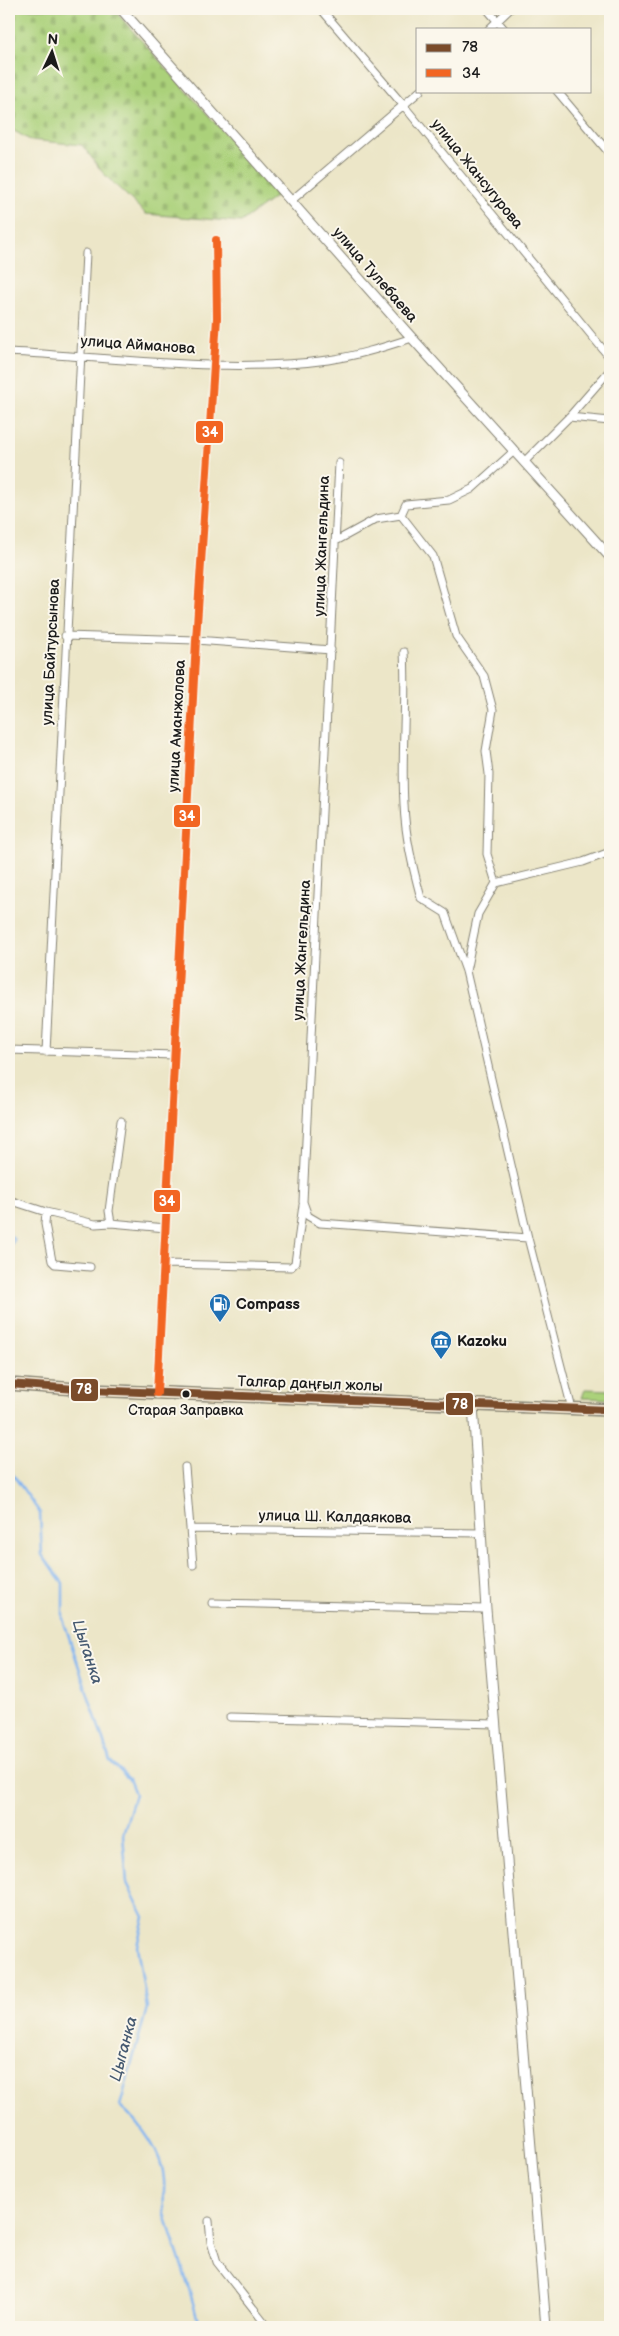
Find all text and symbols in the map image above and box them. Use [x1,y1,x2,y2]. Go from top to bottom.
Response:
north arrow [28,28,78,78]
legend [416,28,592,92]
text: N [47,31,59,48]
text: 78 [462,38,478,57]
text: 34 [462,64,480,83]
street label: улица Жансугурова [427,115,527,233]
street label: улица Тулебаева [328,223,422,327]
street label: улица Айманова [80,332,196,358]
line badge: 34 [195,420,224,444]
text: 34 [202,424,219,441]
street label: улица Жангельдина [310,475,334,617]
street label: улица Байтурсынова [38,578,64,726]
street label: улица Аманжолова [164,659,190,793]
line badge: 34 [173,804,201,828]
text: 34 [179,808,196,825]
street label: улица Жангельдина [289,879,315,1021]
line badge: 34 [153,1189,181,1213]
text: 34 [159,1193,176,1210]
fuel station icon: Compass [208,1292,232,1323]
place label: Compass [236,1295,300,1314]
museum icon: Kazoku [429,1329,453,1360]
place label: Kazoku [457,1332,507,1351]
street label: Талғар даңғыл жолы [237,1372,383,1396]
line badge: 78 [70,1378,99,1402]
text: 78 [76,1381,92,1398]
marker: Старая Заправка [181,1389,191,1399]
line badge: 78 [445,1392,474,1416]
text: 78 [452,1396,468,1413]
place label: Старая Заправка [128,1402,244,1419]
street label: улица Ш. Калдаякова [259,1506,412,1528]
water label: Цыганка [68,1617,106,1687]
water label: Цыганка [106,2014,142,2084]

